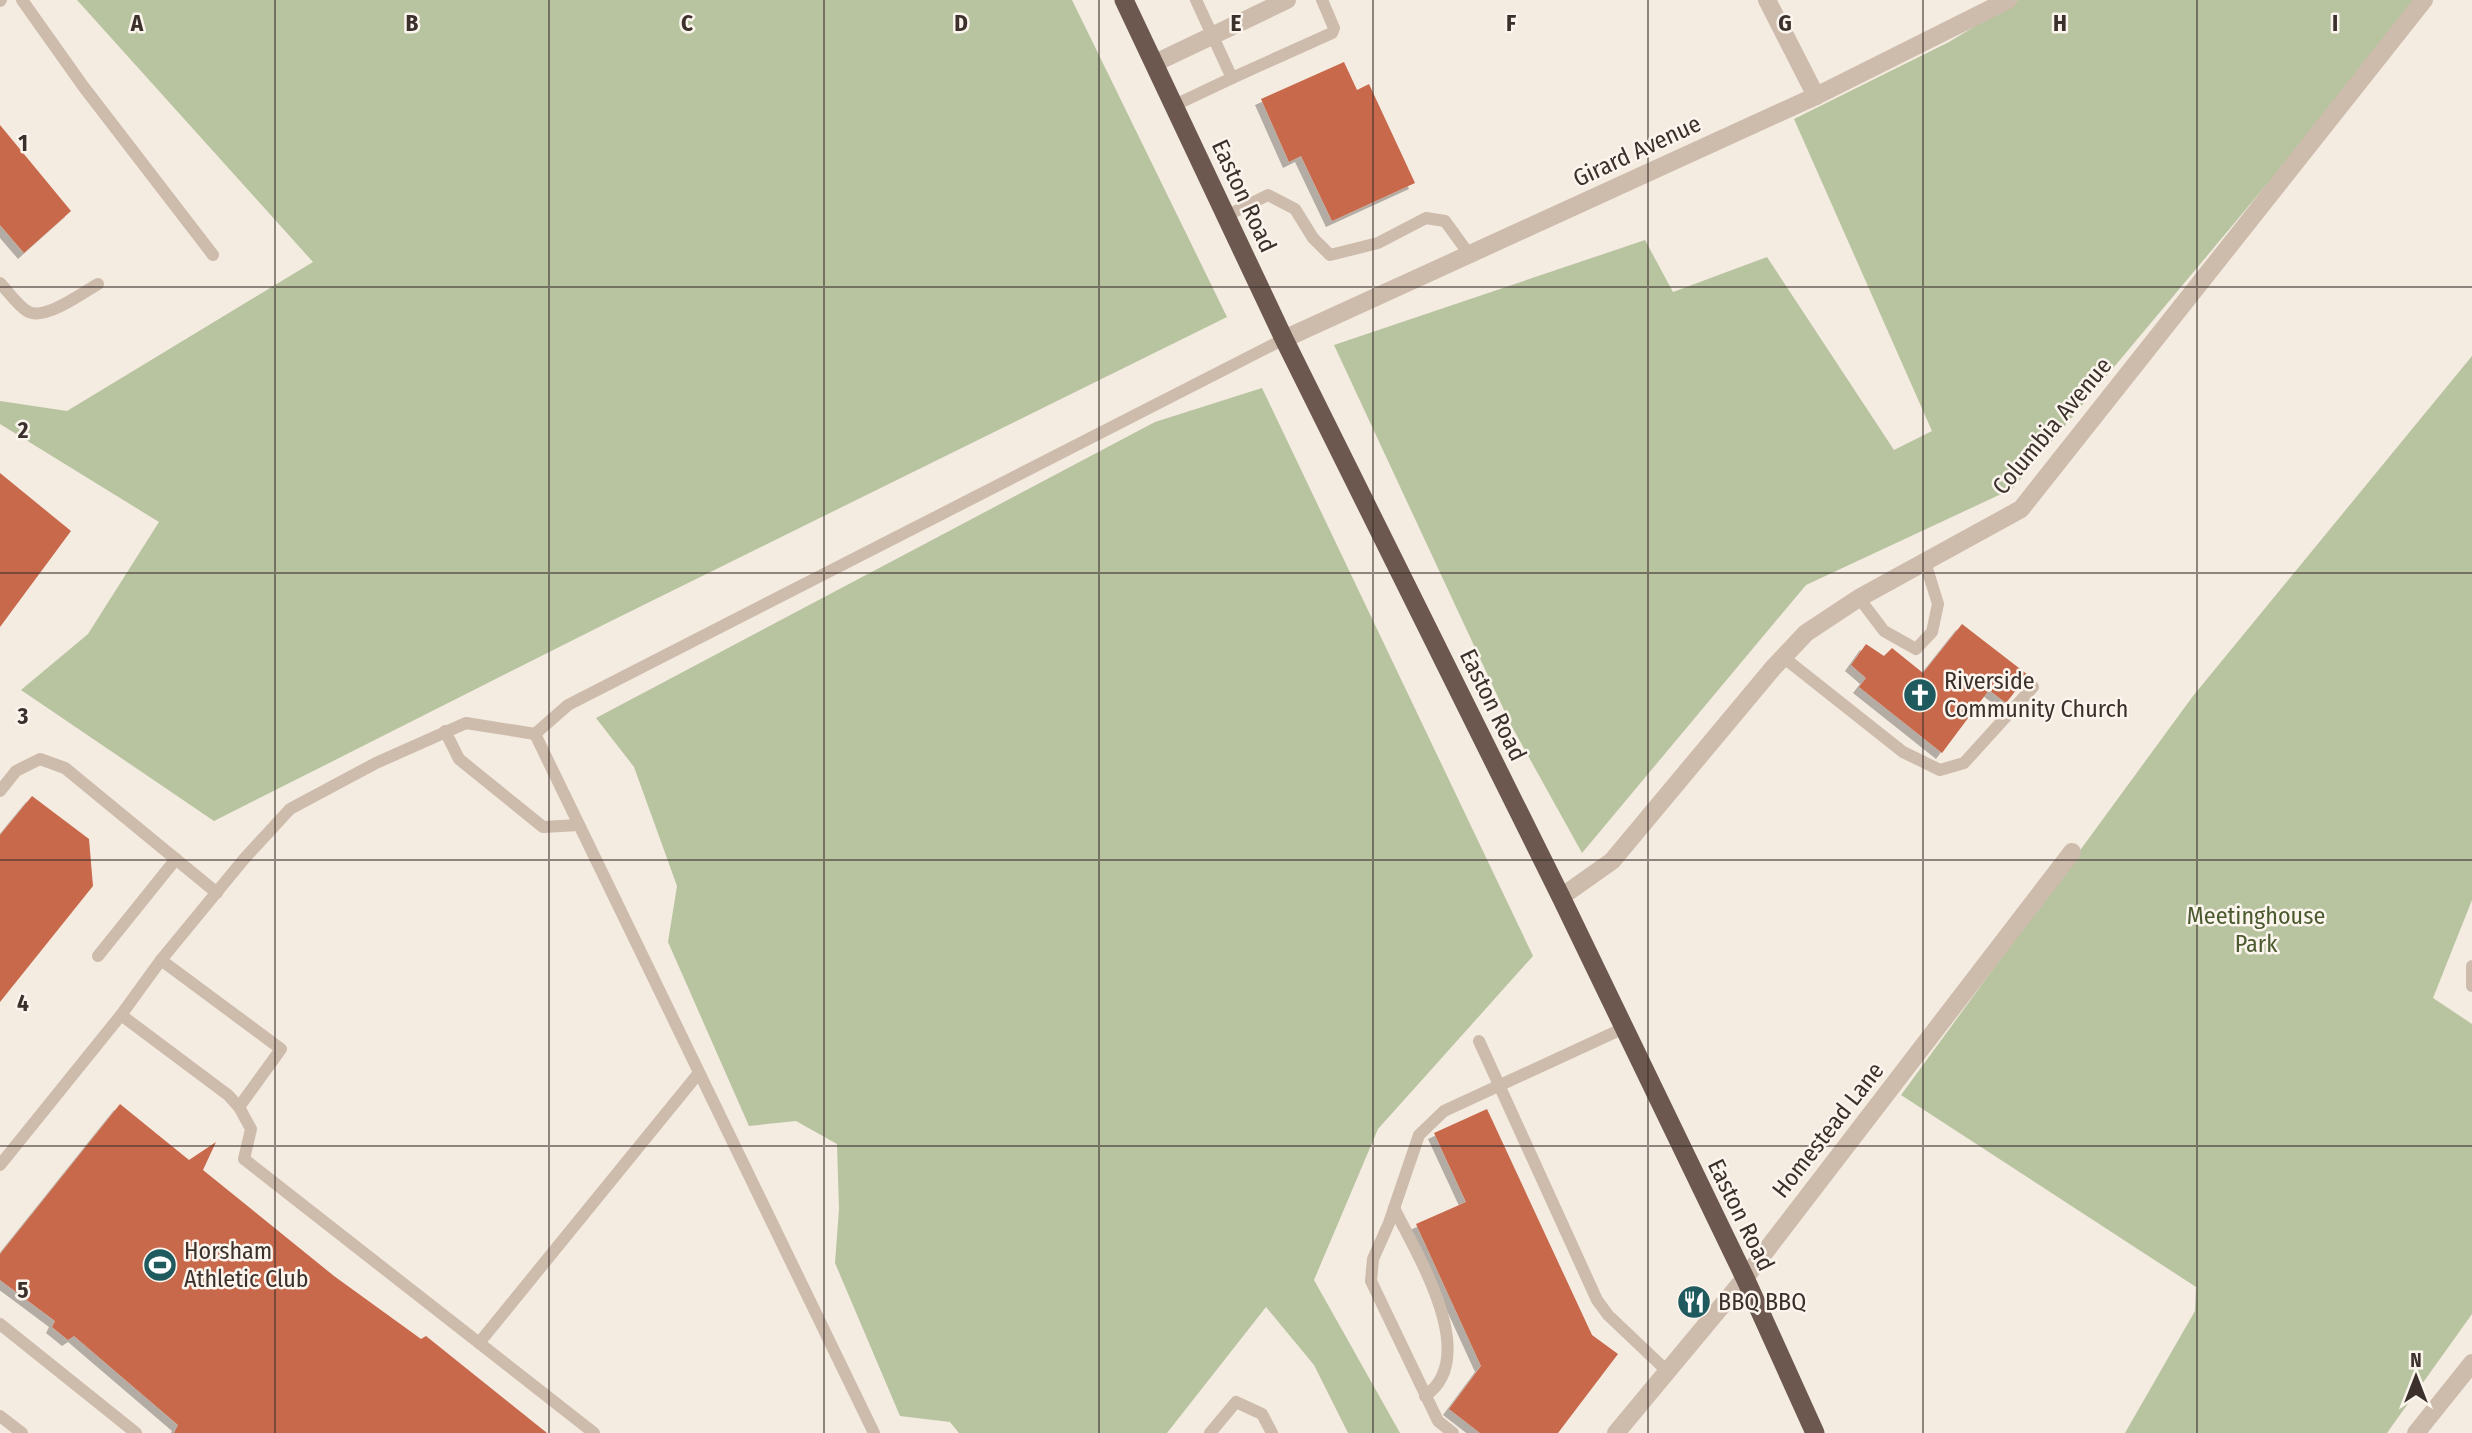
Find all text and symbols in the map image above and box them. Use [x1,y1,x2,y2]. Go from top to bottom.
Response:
text: A [130,9,144,37]
text: B [406,9,419,37]
text: C [681,9,693,37]
text: D [954,9,968,37]
text: E [1231,9,1242,37]
text: F [1506,9,1516,37]
text: G [1778,9,1792,37]
text: H [2053,9,2067,37]
text: I [2332,9,2338,37]
street label: Girard Avenue [1569,109,1705,193]
text: 1 [18,129,28,157]
street label: Easton Road [1206,135,1282,257]
street label: Columbia Avenue [1987,352,2117,500]
text: 2 [17,416,29,444]
street label: Easton Road [1454,644,1532,766]
place label: Riverside Community Church [1944,667,2128,723]
church icon: Riverside Community Church [1901,676,1939,714]
text: 3 [17,702,29,730]
park label: Meetinghouse Park [2187,902,2325,958]
text: 4 [17,989,29,1017]
street label: Homestead Lane [1767,1057,1889,1203]
street label: Easton Road [1702,1154,1780,1276]
place label: Horsham Athletic Club [184,1237,309,1293]
sports icon: Horsham Athletic Club [141,1246,179,1284]
text: 5 [17,1276,29,1304]
restaurant icon: BBQ BBQ [1675,1283,1713,1321]
place label: BBQ BBQ [1718,1288,1806,1316]
north arrow [2381,1342,2451,1412]
text: N [2410,1349,2422,1372]

